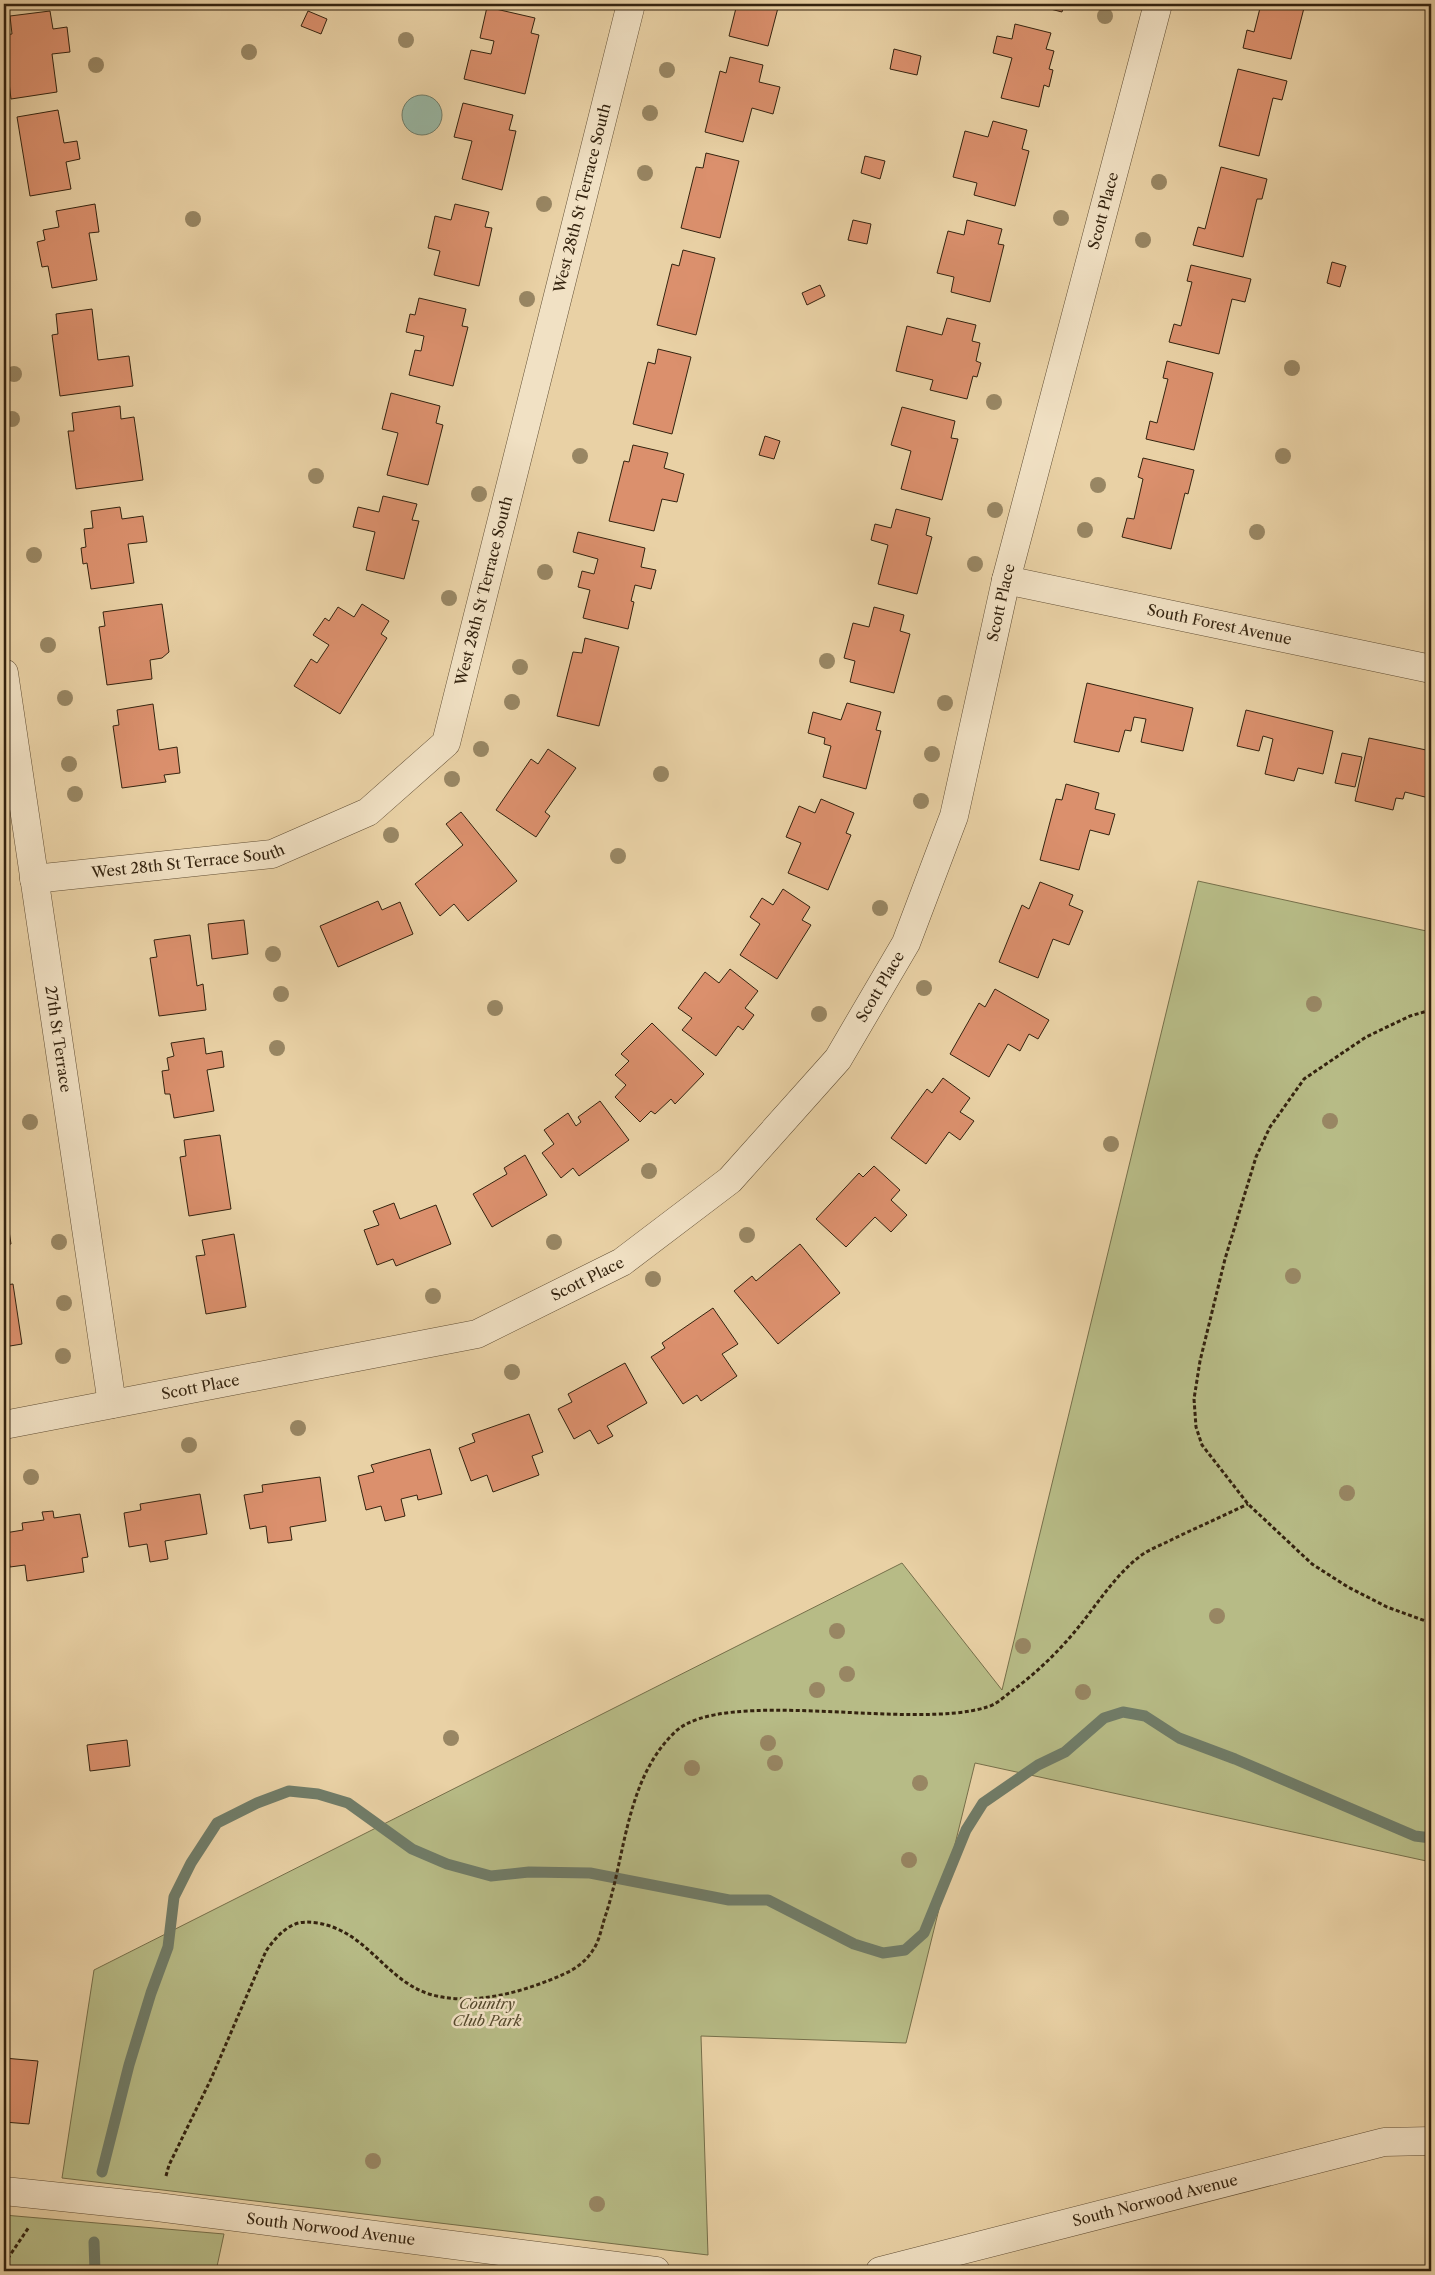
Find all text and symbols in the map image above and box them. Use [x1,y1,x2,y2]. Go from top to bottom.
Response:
street label: West 28th St Terrace South [549,101,615,296]
street label: Scott Place [1084,170,1122,252]
street label: West 28th St Terrace South [450,494,517,688]
street label: Scott Place [983,562,1019,643]
street label: South Forest Avenue [1145,600,1294,649]
street label: West 28th St Terrace South [89,839,288,882]
street label: Scott Place [852,948,908,1026]
street label: 27th St Terrace [41,984,76,1094]
street label: Scott Place [547,1253,627,1305]
street label: Scott Place [160,1370,241,1404]
park label: Country Club Park [453,1994,522,2030]
street label: South Norwood Avenue [1070,2170,1240,2230]
street label: South Norwood Avenue [245,2209,416,2249]

